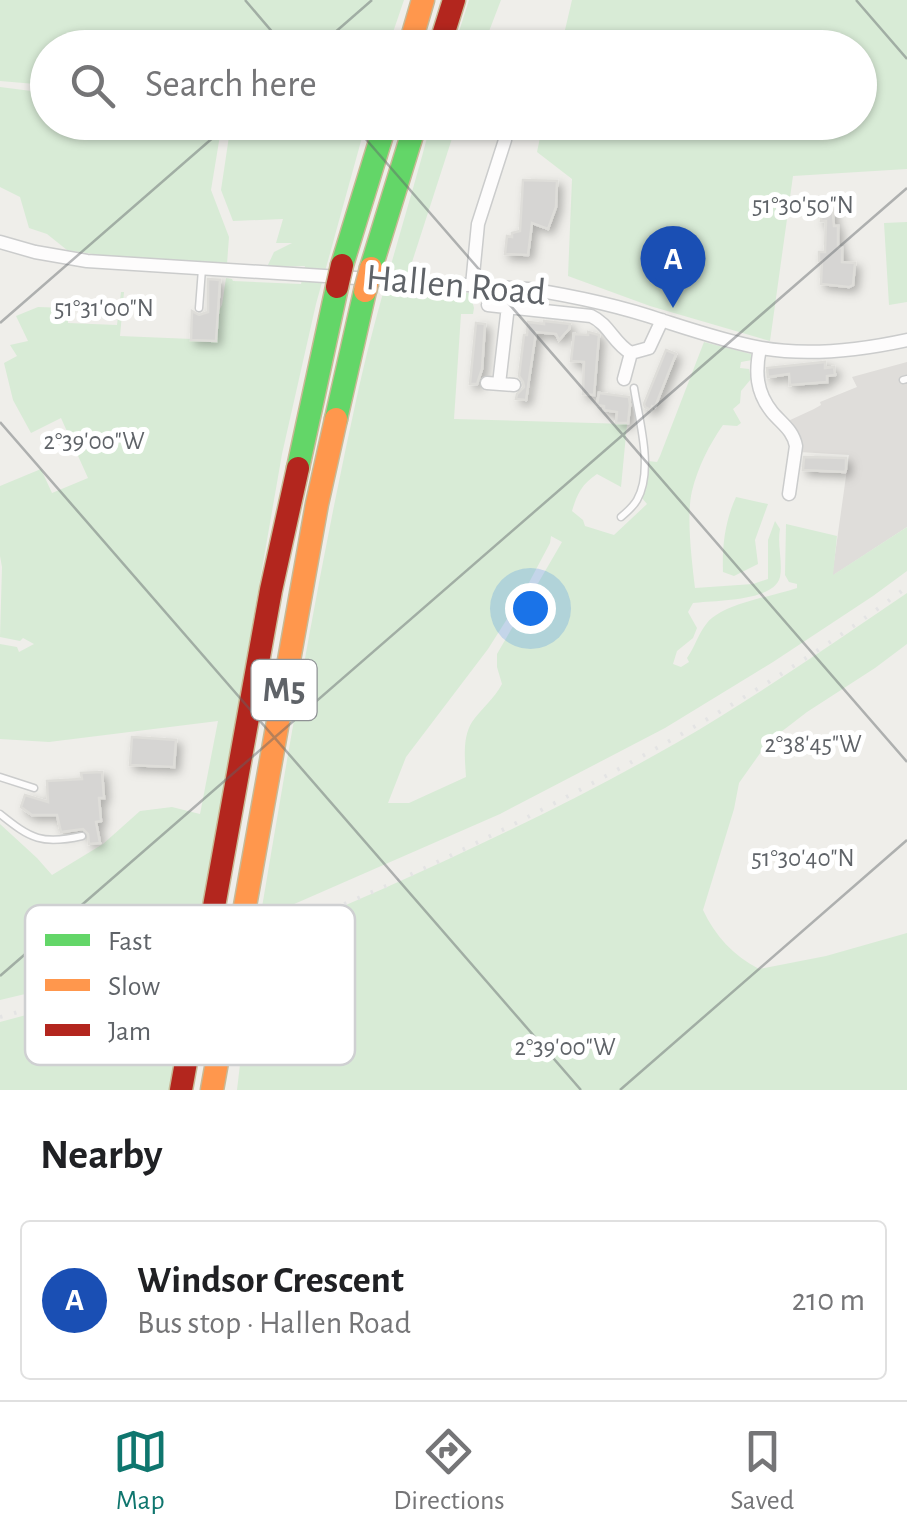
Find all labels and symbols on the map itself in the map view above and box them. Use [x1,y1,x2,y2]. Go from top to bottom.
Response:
text: 51°30'50"N [752,193,854,218]
pin: A [640,226,706,308]
street label: Hallen Road [364,259,548,313]
text: 51°31'00"N [54,296,154,321]
text: 2°39'00"W [44,429,145,454]
your location [505,583,556,634]
road number: M5 [252,660,316,720]
text: 2°38'45"W [764,732,862,757]
text: 51°30'40"N [751,846,855,871]
legend [25,905,355,1065]
text: Fast [108,928,152,956]
text: Slow [108,973,160,1001]
text: Jam [108,1018,151,1046]
text: 2°39'00"W [515,1035,616,1060]

